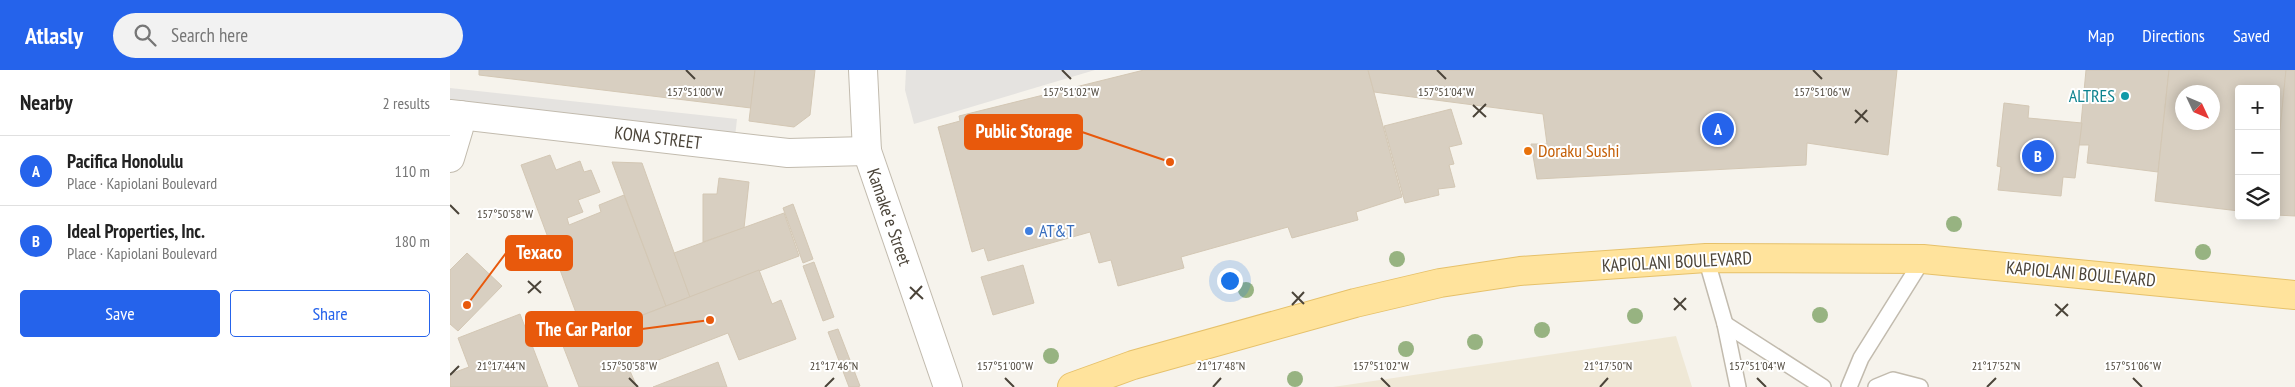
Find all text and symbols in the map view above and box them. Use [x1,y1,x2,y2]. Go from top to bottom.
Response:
search box [113,13,463,58]
text: Atlasly [25,20,83,51]
icon: search [131,21,159,49]
text: Search here [171,23,248,47]
text: Map [2088,24,2114,47]
text: Directions [2142,24,2205,47]
text: Saved [2233,24,2270,47]
text: 157°51'00"W [667,84,723,99]
text: 157°51'02"W [1043,84,1099,99]
text: 157°51'04"W [1418,84,1474,99]
text: 157°51'06"W [1794,84,1850,99]
place label: ALTRES [2069,84,2115,107]
north arrow [2175,85,2220,130]
map controls [2235,85,2280,220]
button: + [2235,85,2280,130]
text: Nearby [20,89,73,116]
marker: ALTRES [2119,90,2131,102]
text: 2 results [383,93,430,113]
pin: A [1702,110,1734,148]
callout: Public Storage [965,115,1082,149]
text: Public Storage [976,119,1072,143]
street label: KONA STREET [613,121,703,154]
button: − [2235,130,2280,175]
pin: B [2022,137,2054,175]
place label: Doraku Sushi [1538,139,1619,162]
marker: Doraku Sushi [1522,145,1534,157]
text: Pacifica Honolulu [67,149,183,173]
text: A [32,161,40,181]
text: 110 m [395,161,430,181]
street label: Kamakeʻe Street [862,165,917,269]
text: Place · Kapiolani Boulevard [67,173,217,193]
button: layers [2235,175,2280,220]
text: 157°50'58"W [477,206,533,221]
text: Ideal Properties, Inc. [67,219,205,243]
place label: AT&T [1039,219,1074,242]
marker: AT&T [1023,225,1035,237]
text: B [32,231,40,251]
text: 180 m [395,231,430,251]
callout: Texaco [506,236,572,270]
text: Texaco [516,240,562,264]
text: Place · Kapiolani Boulevard [67,243,217,263]
street label: KAPIOLANI BOULEVARD [1601,246,1753,277]
street label: KAPIOLANI BOULEVARD [2005,256,2157,291]
your location [1217,268,1243,294]
button: Save [20,290,220,337]
button: Share [230,290,430,337]
callout: The Car Parlor [526,312,642,346]
text: The Car Parlor [536,317,632,341]
text: 21°17'44"N [477,358,525,373]
text: 157°50'58"W [601,358,657,373]
text: 21°17'46"N [810,358,858,373]
text: 157°51'00"W [977,358,1033,373]
text: 21°17'48"N [1197,358,1245,373]
text: 157°51'02"W [1353,358,1409,373]
text: 21°17'50"N [1584,358,1632,373]
text: 157°51'04"W [1729,358,1785,373]
text: 21°17'52"N [1972,358,2020,373]
text: 157°51'06"W [2105,358,2161,373]

